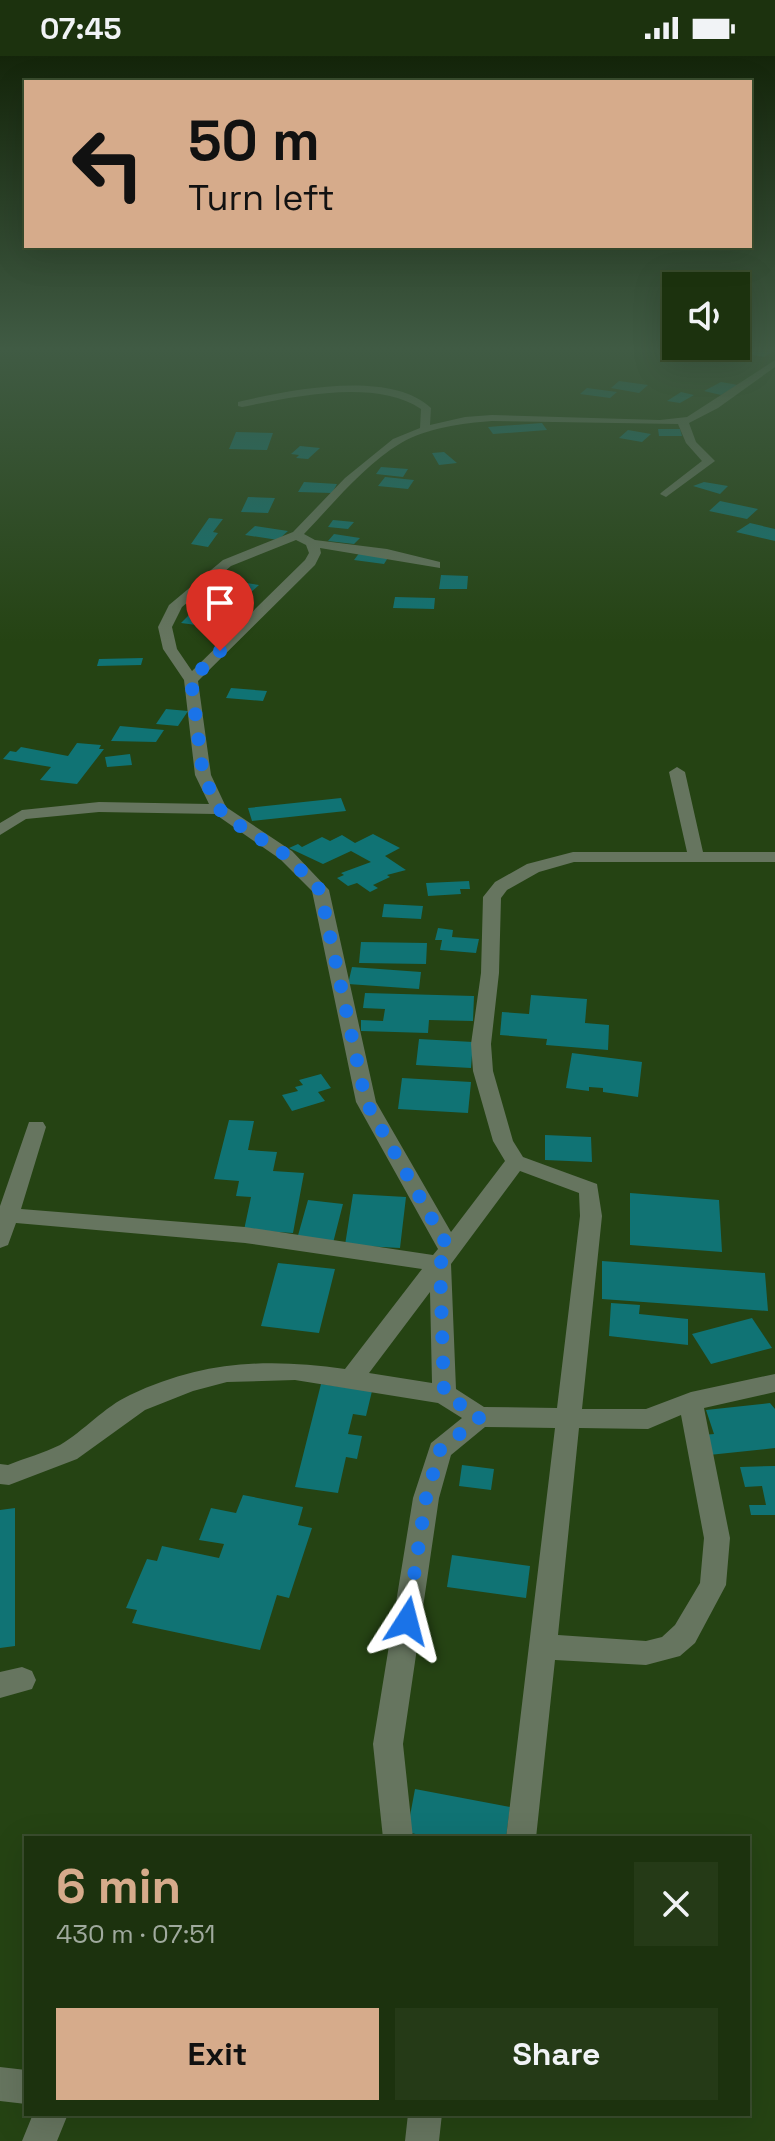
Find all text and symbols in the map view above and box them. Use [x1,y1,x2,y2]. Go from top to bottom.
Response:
text: 07:45 [40,9,121,48]
text: 50 m [188,105,320,176]
icon: left [56,112,160,216]
text: Turn left [188,175,335,221]
map controls [662,272,750,360]
button: sound [662,272,750,360]
pin [186,569,254,651]
icon: arrive [198,581,242,625]
position arrow [365,1579,449,1663]
text: 6 min [56,1856,181,1917]
button: close [634,1862,718,1946]
text: 430 m · 07:51 [56,1917,215,1951]
button: Exit [56,2008,379,2100]
button: Share [395,2008,718,2100]

